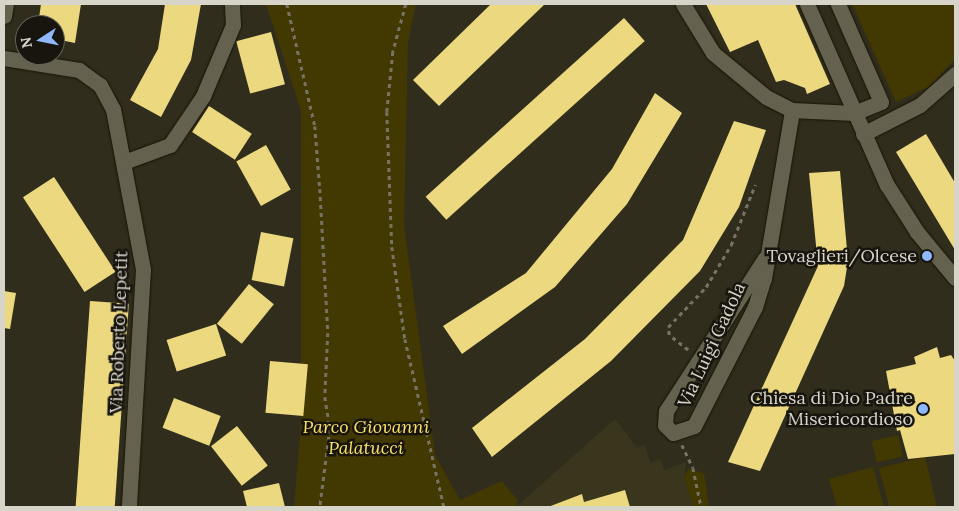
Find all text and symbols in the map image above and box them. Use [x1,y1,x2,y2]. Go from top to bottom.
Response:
north arrow [15,15,65,65]
text: N [16,36,36,50]
place label: Tovaglieri/Olcese [767,245,917,267]
street label: Via Roberto Lepetit [105,250,133,414]
marker: Tovaglieri/Olcese [921,250,933,262]
street label: Via Luigi Gadola [674,279,750,411]
place label: Chiesa di Dio Padre Misericordioso [750,388,913,430]
marker: Chiesa di Dio Padre Misericordioso [917,403,929,415]
park label: Parco Giovanni Palatucci [303,417,429,459]

